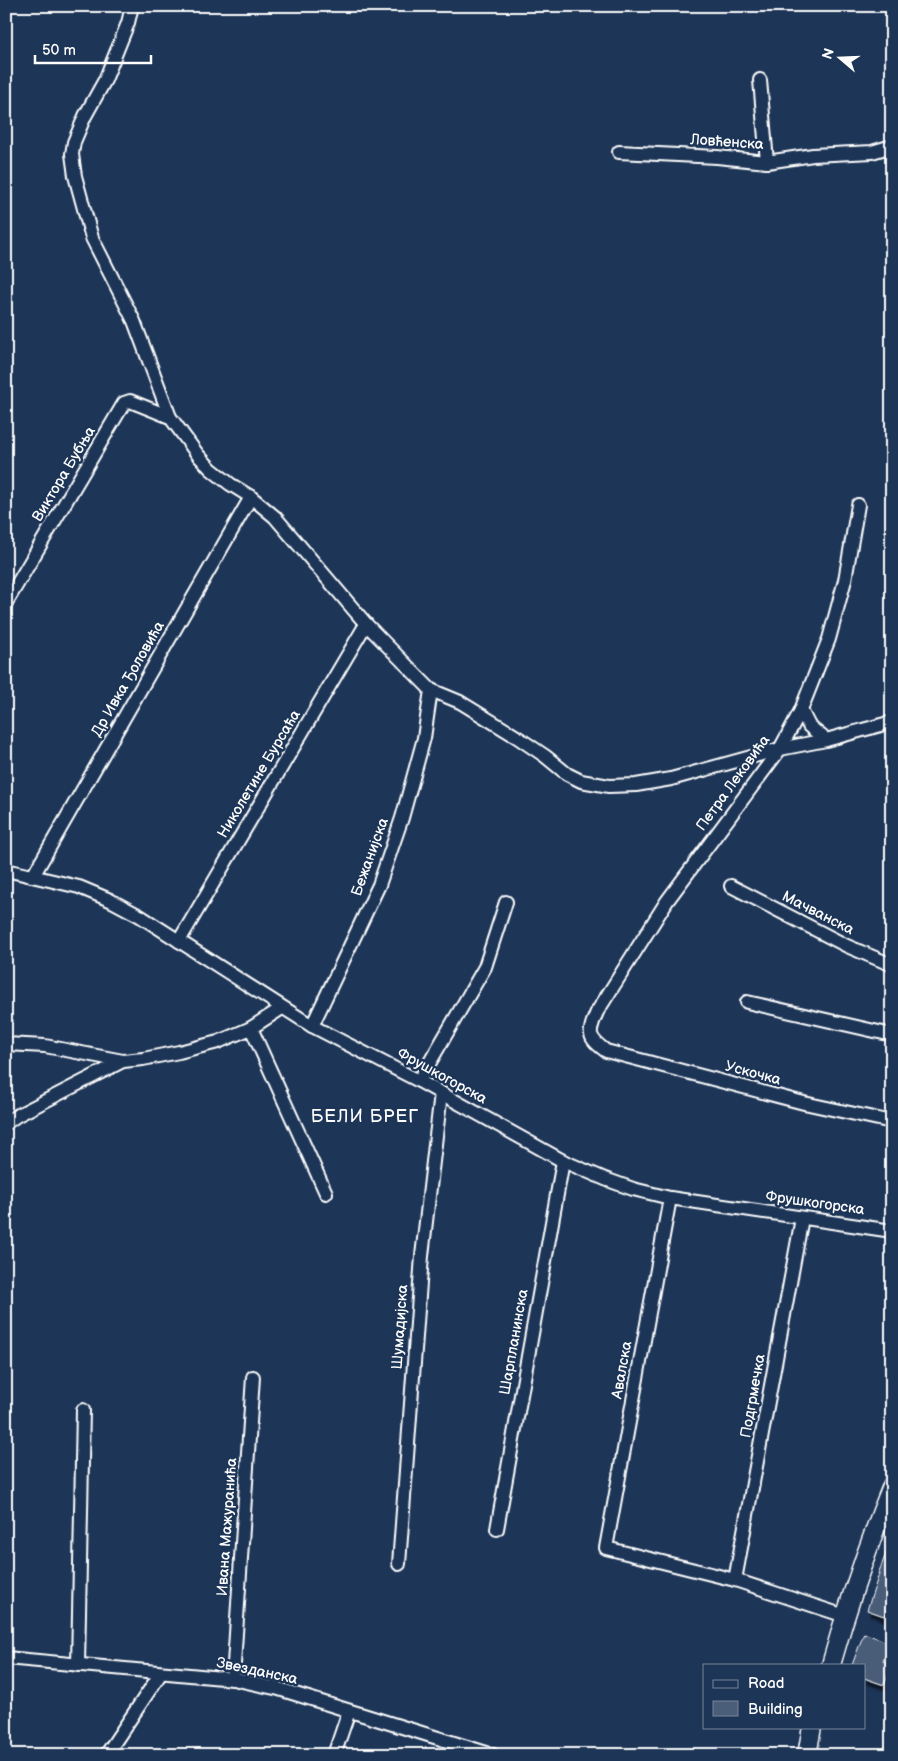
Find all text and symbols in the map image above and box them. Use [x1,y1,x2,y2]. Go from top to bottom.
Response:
scale bar [35,32,151,64]
north arrow [816,32,866,82]
text: 50 m [42,41,76,60]
text: N [818,46,838,62]
street label: Ловћенска [689,130,764,154]
street label: Виктора Бубња [28,423,100,525]
street label: Др Ивка Ђоловића [87,618,169,740]
street label: Николетине Бурсаћа [213,706,305,842]
street label: Петра Лековића [692,731,774,835]
street label: Бежанијска [347,815,393,899]
street label: Мачванска [779,887,857,939]
street label: Фрушкогорска [394,1043,490,1109]
street label: Ускочка [723,1056,783,1090]
district label: БЕЛИ БРЕГ [311,1106,419,1127]
street label: Фрушкогорска [764,1187,866,1219]
street label: Шумадијска [388,1284,412,1370]
street label: Шарпланинска [495,1287,533,1396]
street label: Авалска [607,1340,636,1401]
street label: Подгрмечка [736,1353,770,1439]
street label: Ивана Мажуранића [213,1457,241,1597]
street label: Звезданска [215,1653,300,1689]
legend [703,1664,866,1728]
text: Road [748,1674,784,1693]
text: Building [748,1700,803,1719]

